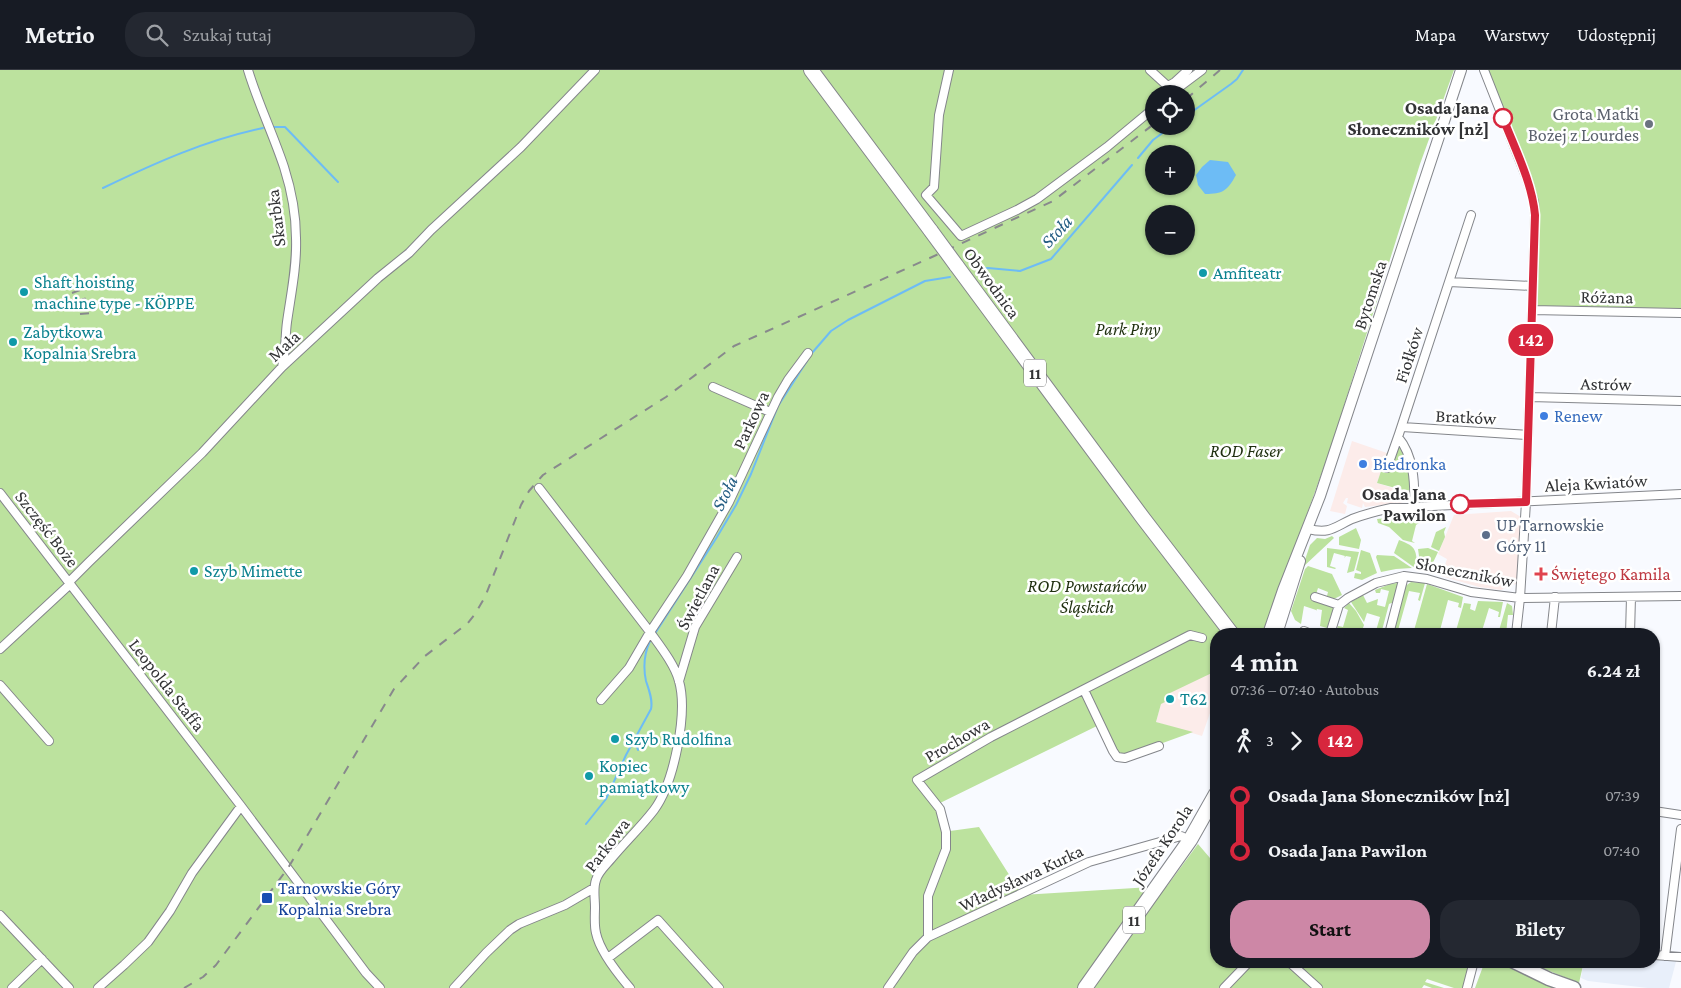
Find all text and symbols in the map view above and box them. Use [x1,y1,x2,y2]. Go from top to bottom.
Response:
search box [125,12,475,57]
text: Metrio [25,21,95,48]
icon: search [143,21,171,49]
text: Szukaj tutaj [183,24,272,45]
text: Mapa [1415,25,1456,45]
text: Warstwy [1484,25,1549,45]
text: Udostępnij [1577,25,1656,45]
map controls [1145,85,1195,255]
button: locate [1145,85,1195,135]
place label: Osada Jana Słoneczników [nż] [1347,98,1489,139]
place label: Grota Matki Bożej z Lourdes [1528,104,1639,146]
marker: Osada Jana Słoneczników [nż] [1493,108,1513,128]
marker: Grota Matki Bożej z Lourdes [1643,118,1655,130]
button: + [1145,145,1195,195]
street label: Skarbka [263,188,289,248]
button: − [1145,205,1195,255]
water label: Stoła [1036,211,1076,252]
street label: Obwodnica [960,244,1024,322]
street label: Bytomska [1349,258,1391,332]
place label: Amfiteatr [1213,263,1282,283]
marker: Amfiteatr [1197,267,1209,279]
place label: Shaft hoisting machine type - KÖPPE [34,272,195,313]
marker: Shaft hoisting machine type - KÖPPE [18,286,30,298]
street label: Różana [1581,287,1633,307]
park label: Park Piny [1096,319,1161,339]
place label: Zabytkowa Kopalnia Srebra [23,322,137,363]
street label: Fiołków [1391,324,1428,386]
line badge: 142 [1502,324,1560,356]
street label: Mała [264,326,304,366]
text: 142 [1518,330,1544,350]
marker: Zabytkowa Kopalnia Srebra [7,336,19,348]
road number: 11 [1024,360,1046,386]
street label: Astrów [1580,374,1633,394]
street label: Parkowa [729,388,773,452]
street label: Bratków [1435,405,1498,429]
place label: Renew [1554,406,1603,426]
marker: Renew [1538,410,1550,422]
park label: ROD Faser [1210,441,1283,461]
place label: Biedronka [1373,454,1446,474]
marker: Biedronka [1357,458,1369,470]
street label: Aleja Kwiatów [1544,470,1649,497]
water label: Stoła [707,472,742,514]
place label: Osada Jana Pawilon [1362,484,1447,525]
street label: Szczęść Boże [11,487,83,571]
marker: Osada Jana Pawilon [1450,494,1470,514]
place label: UP Tarnowskie Góry 11 [1496,515,1604,556]
marker: UP Tarnowskie Góry 11 [1480,529,1492,541]
street label: Słoneczników [1414,553,1517,591]
place label: Szyb Mimette [204,561,303,581]
street label: Świetlana [672,561,724,633]
place label: Świętego Kamila [1551,564,1671,584]
marker: Szyb Mimette [188,565,200,577]
marker: Świętego Kamila [1535,568,1547,580]
park label: ROD Powstańców Śląskich [1027,576,1147,617]
street label: Leopolda Staffa [125,635,209,735]
text: 4 min [1230,646,1298,677]
text: 6.24 zł [1587,660,1640,681]
text: 07:36 – 07:40 · Autobus [1230,681,1379,698]
place label: T62 [1180,689,1207,709]
marker: T62 [1164,693,1176,705]
street label: Prochowa [921,713,993,767]
icon: walk [1230,727,1258,755]
icon: forward [1282,727,1310,755]
place label: Szyb Rudolfina [625,729,732,749]
text: 142 [1328,731,1353,751]
text: 3 [1266,732,1274,749]
marker: Szyb Rudolfina [609,733,621,745]
place label: Kopiec pamiątkowy [599,756,690,797]
marker: Kopiec pamiątkowy [583,770,595,782]
text: Osada Jana Słoneczników [nż] [1268,785,1510,806]
text: 07:39 [1605,787,1640,804]
street label: Józefa Korola [1126,800,1197,891]
street label: Parkowa [580,814,634,876]
street label: Władysława Kurka [956,840,1086,916]
text: Osada Jana Pawilon [1268,840,1427,861]
text: 07:40 [1603,842,1640,859]
place label: Tarnowskie Góry Kopalnia Srebra [278,878,401,919]
marker: Tarnowskie Góry Kopalnia Srebra [260,891,274,905]
button: Start [1230,900,1430,958]
button: Bilety [1440,900,1640,958]
road number: 11 [1123,906,1145,934]

